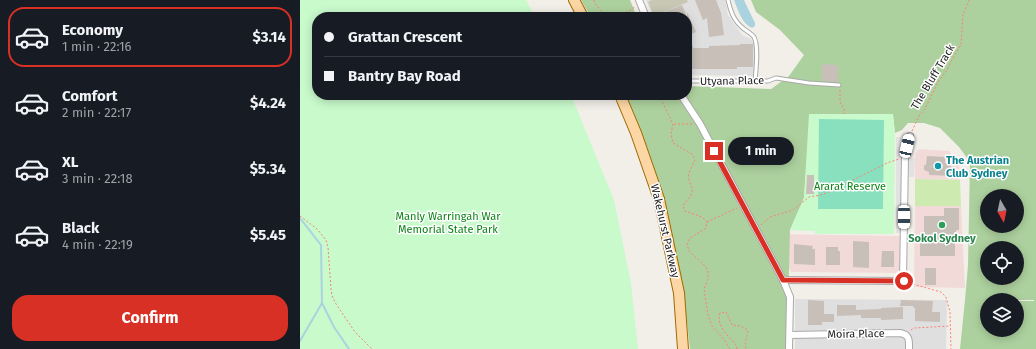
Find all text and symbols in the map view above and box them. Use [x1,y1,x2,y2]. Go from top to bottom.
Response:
icon: car [14,19,50,55]
text: Economy [62,21,123,39]
text: $3.14 [252,28,286,46]
text: Grattan Crescent [348,28,462,46]
text: 1 min · 22:16 [62,39,132,54]
street label: The Bluff Track [908,42,958,112]
text: Bantry Bay Road [348,67,461,85]
street label: Utyana Place [700,74,764,88]
icon: car [14,85,50,121]
text: Comfort [62,87,118,105]
text: $4.24 [250,94,286,112]
text: 2 min · 22:17 [62,105,131,120]
car [898,133,916,159]
callout: 1 min [728,137,794,165]
route end [705,142,723,160]
text: 1 min [745,143,777,158]
icon: car [14,151,50,187]
text: XL [62,153,78,171]
place label: The Austrian Club Sydney [946,154,1009,180]
text: $5.34 [250,160,286,178]
marker: The Austrian Club Sydney [933,161,943,171]
text: 3 min · 22:18 [62,171,133,186]
park label: Ararat Reserve [814,180,886,193]
street label: Wakehurst Parkway [648,183,682,280]
north arrow [980,189,1024,233]
map controls [980,189,1024,337]
car [898,205,910,229]
park label: Manly Warringah War Memorial State Park [395,210,501,236]
icon: car [14,217,50,253]
text: Black [62,219,99,237]
marker: Sokol Sydney [937,220,947,230]
text: $5.45 [250,226,286,244]
place label: Sokol Sydney [908,232,976,245]
text: 4 min · 22:19 [62,237,133,252]
button: locate [980,241,1024,285]
route start [895,272,913,290]
button: layers [980,293,1024,337]
button: Confirm [12,295,288,341]
street label: Moira Place [827,327,885,341]

